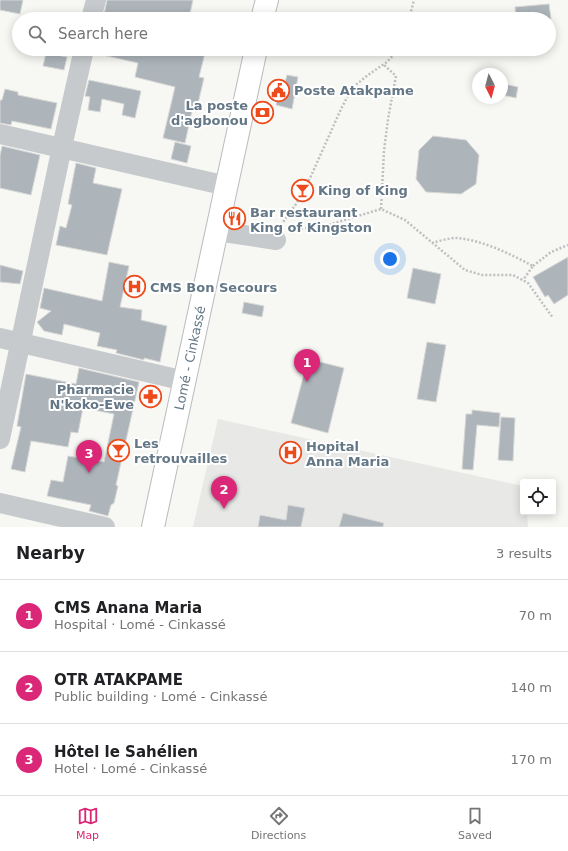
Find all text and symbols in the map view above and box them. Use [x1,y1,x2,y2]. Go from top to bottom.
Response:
search box [12,12,556,56]
icon: search [26,23,48,45]
text: Search here [58,25,148,43]
north arrow [472,68,508,104]
public building icon: Poste Atakpame [266,77,292,103]
place label: Poste Atakpame [294,83,414,98]
place label: La poste d'agbonou [171,98,248,128]
bank icon: La poste d'agbonou [250,99,276,125]
bar icon: King of King [289,177,315,203]
place label: King of King [318,183,408,198]
place label: Bar restaurant King of Kingston [250,205,372,235]
restaurant icon: Bar restaurant King of Kingston [222,206,248,232]
your location [380,249,400,269]
hospital icon: CMS Bon Secours [121,274,147,300]
place label: CMS Bon Secours [150,280,277,295]
street label: Lomé - Cinkassé [172,304,208,412]
pin: 1 [294,349,320,382]
place label: Pharmacie N'koko-Ewe [50,382,134,412]
pharmacy icon: Pharmacie N'koko-Ewe [137,383,163,409]
place label: Les retrouvailles [134,436,227,466]
bar icon: Les retrouvailles [105,437,131,463]
place label: Hopital Anna Maria [306,439,389,469]
pin: 3 [76,440,102,473]
hospital icon: Hopital Anna Maria [277,440,303,466]
pin: 2 [211,476,237,509]
map controls [520,479,556,515]
button: locate [520,479,556,515]
text: Nearby [16,543,85,563]
text: 3 results [496,546,552,561]
text: CMS Anana Maria [54,599,202,617]
text: 1 [24,608,34,623]
text: 70 m [519,608,552,623]
text: Hospital · Lomé - Cinkassé [54,617,226,632]
text: OTR ATAKPAME [54,671,183,689]
text: 2 [24,680,34,695]
text: 140 m [510,680,552,695]
text: Public building · Lomé - Cinkassé [54,689,267,704]
text: Hôtel le Sahélien [54,743,198,761]
text: 3 [24,752,34,767]
text: 170 m [510,752,552,767]
text: Hotel · Lomé - Cinkassé [54,761,207,776]
tab: Map [76,805,99,842]
tab: Directions [251,805,306,842]
tab: Saved [458,805,492,842]

